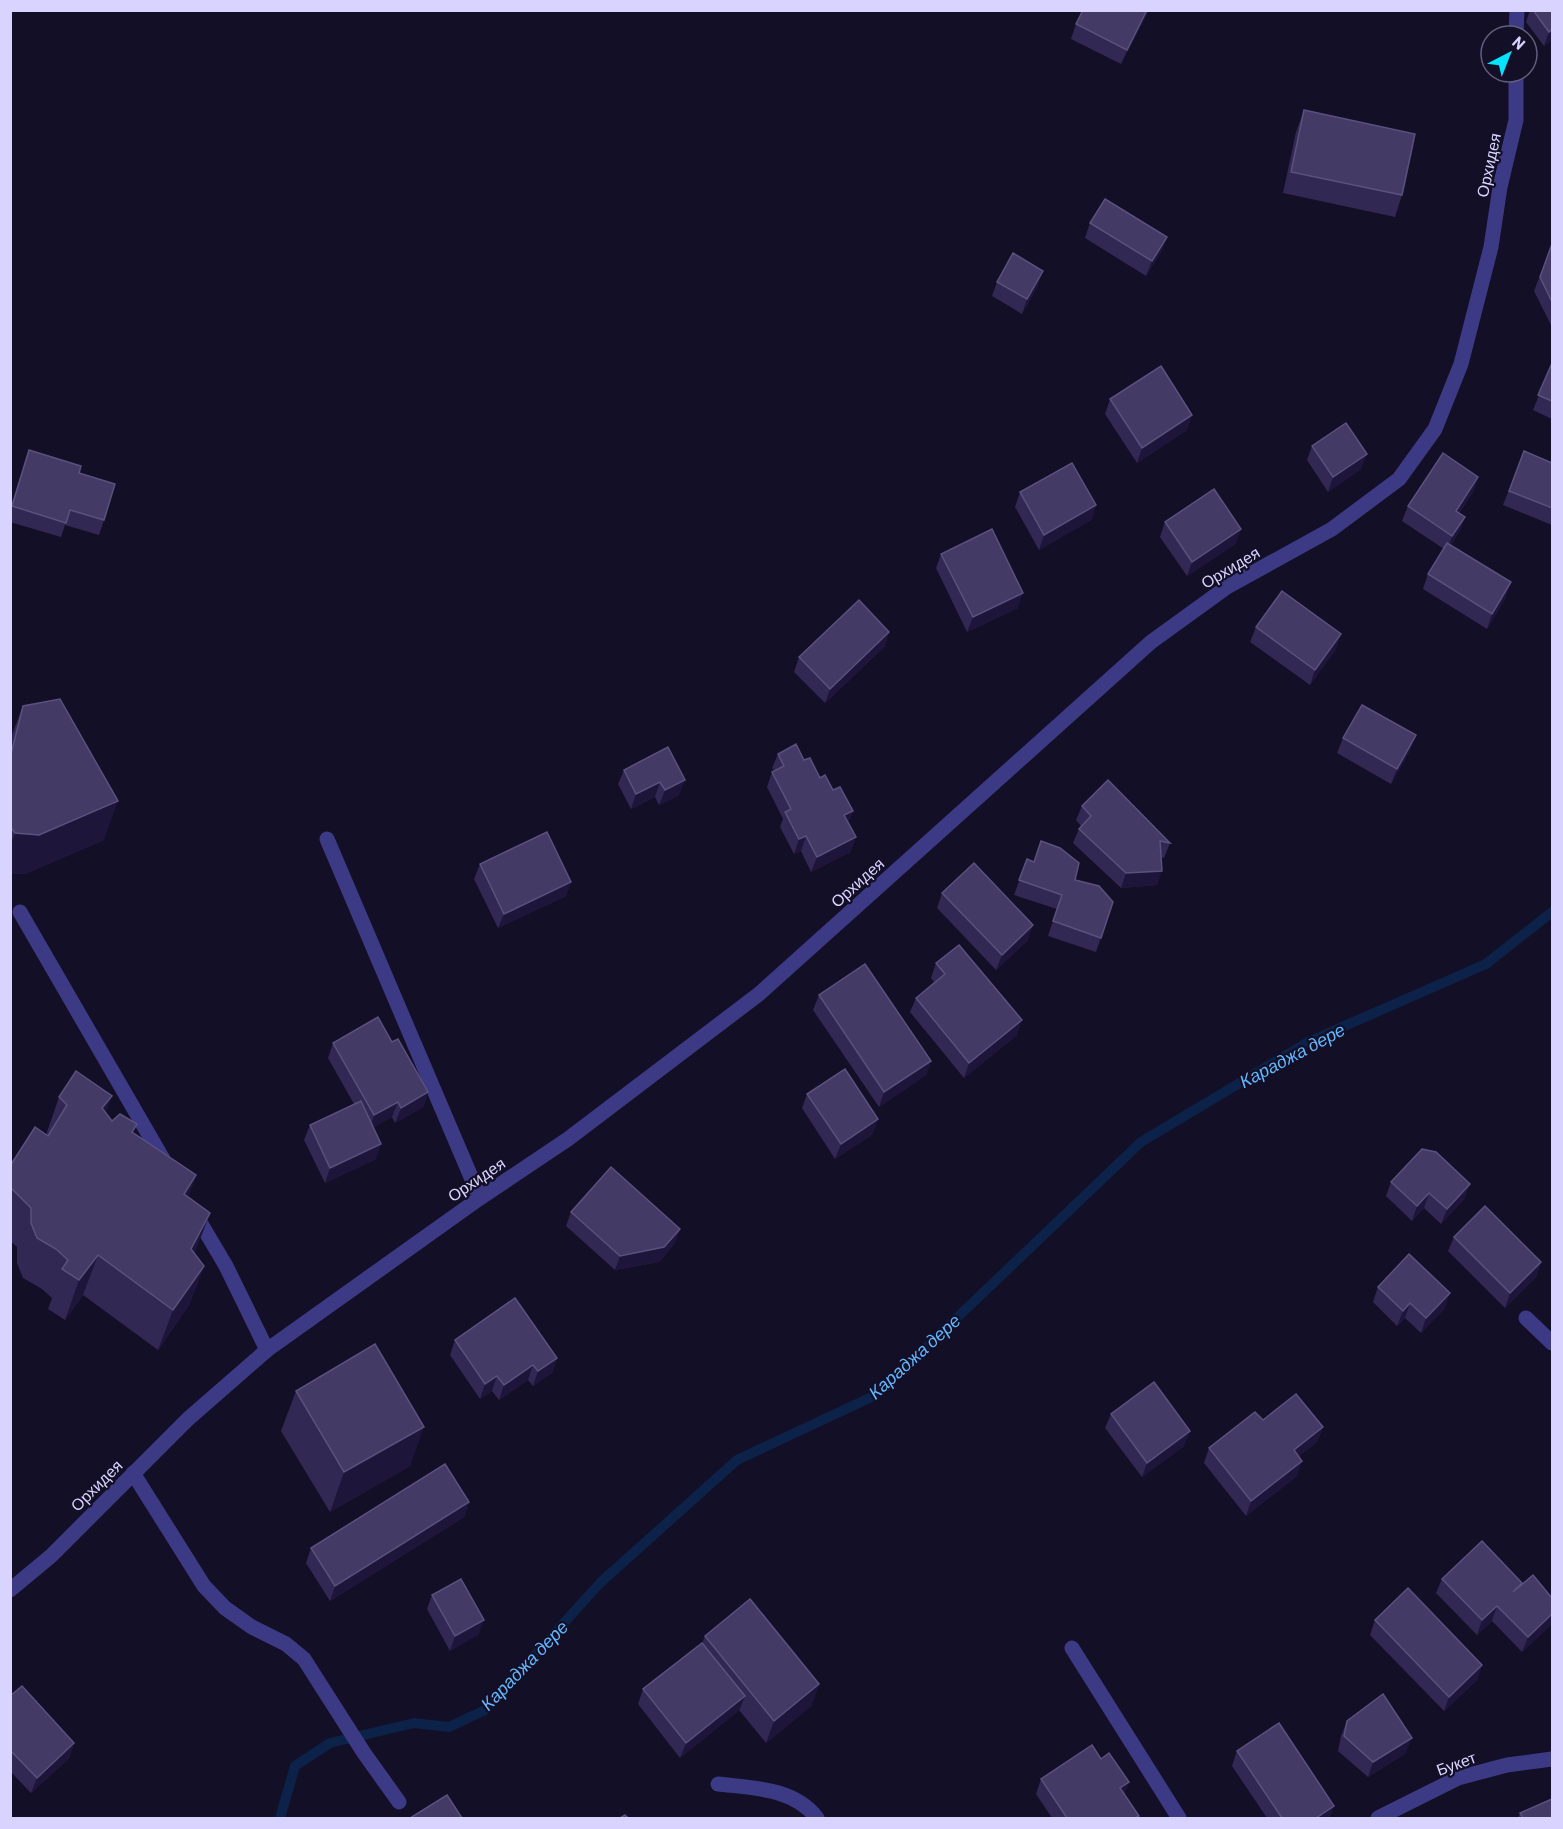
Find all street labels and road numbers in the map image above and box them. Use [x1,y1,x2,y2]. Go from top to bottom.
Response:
street label: Орхидея [1472,131,1504,199]
street label: Орхидея [1197,542,1263,592]
street label: Орхидея [826,853,888,911]
street label: Орхидея [444,1153,508,1205]
street label: Орхидея [66,1455,126,1515]
street label: Букет [1433,1747,1479,1779]

